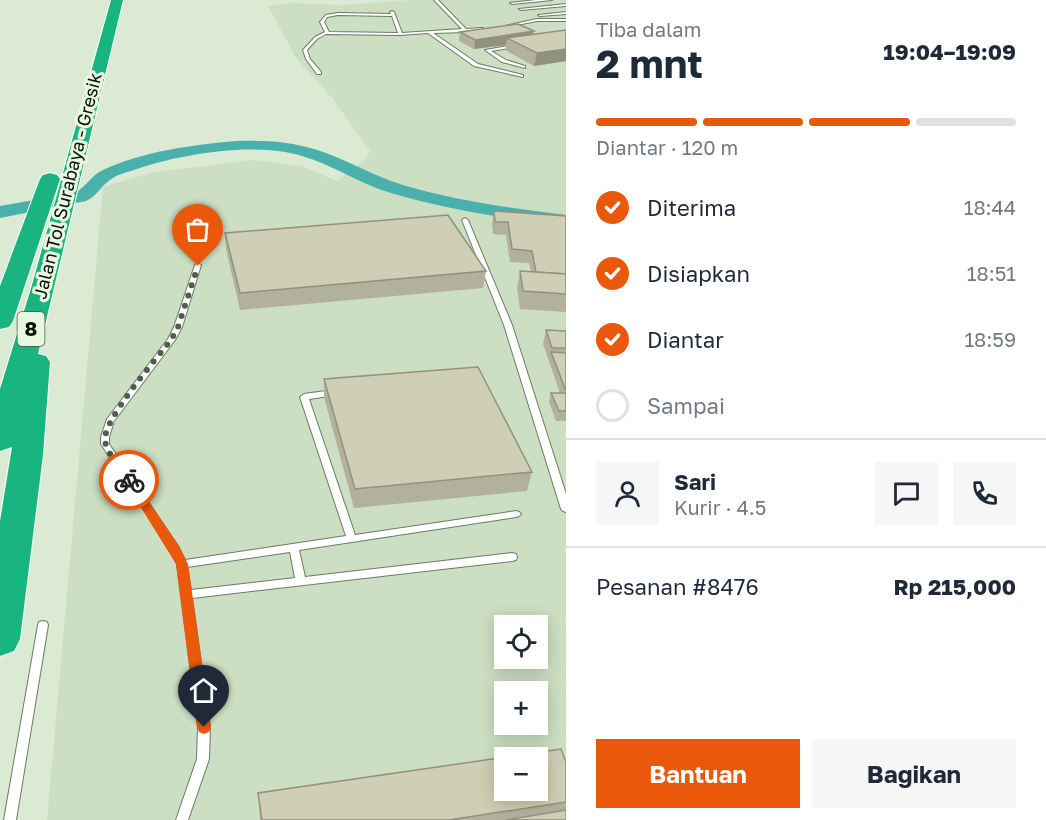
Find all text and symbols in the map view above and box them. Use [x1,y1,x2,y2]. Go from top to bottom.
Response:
text: Tiba dalam [596,17,701,41]
text: 19:04–19:09 [883,38,1016,65]
text: 2 mnt [596,40,703,87]
street label: Jalan Tol Surabaya - Gresik [28,70,106,301]
text: Diantar · 120 m [596,135,738,159]
icon: check [596,191,629,224]
text: Diterima [647,194,736,221]
text: 18:44 [964,195,1016,219]
pin [172,204,223,266]
icon: bag [181,213,214,246]
icon: check [596,257,629,290]
text: Disiapkan [647,260,750,287]
text: 18:51 [967,261,1016,285]
road number: 8 [18,312,44,346]
icon: check [596,323,629,356]
text: Diantar [647,326,724,353]
text: 18:59 [964,327,1016,351]
text: Sampai [647,392,725,419]
courier [99,450,159,510]
button: person [596,462,659,525]
button: chat [875,462,938,525]
button: phone [953,462,1016,525]
icon: bike [113,464,146,497]
text: Sari [674,468,716,495]
text: Kurir · 4.5 [674,495,766,519]
text: Pesanan #8476 [596,573,759,600]
text: Rp 215,000 [894,573,1016,600]
map controls [494,615,548,801]
button: locate [494,615,548,669]
pin [178,665,229,727]
icon: home [187,674,220,707]
button: + [494,681,548,735]
button: Bantuan [596,739,800,808]
button: Bagikan [812,739,1016,808]
button: − [494,747,548,801]

